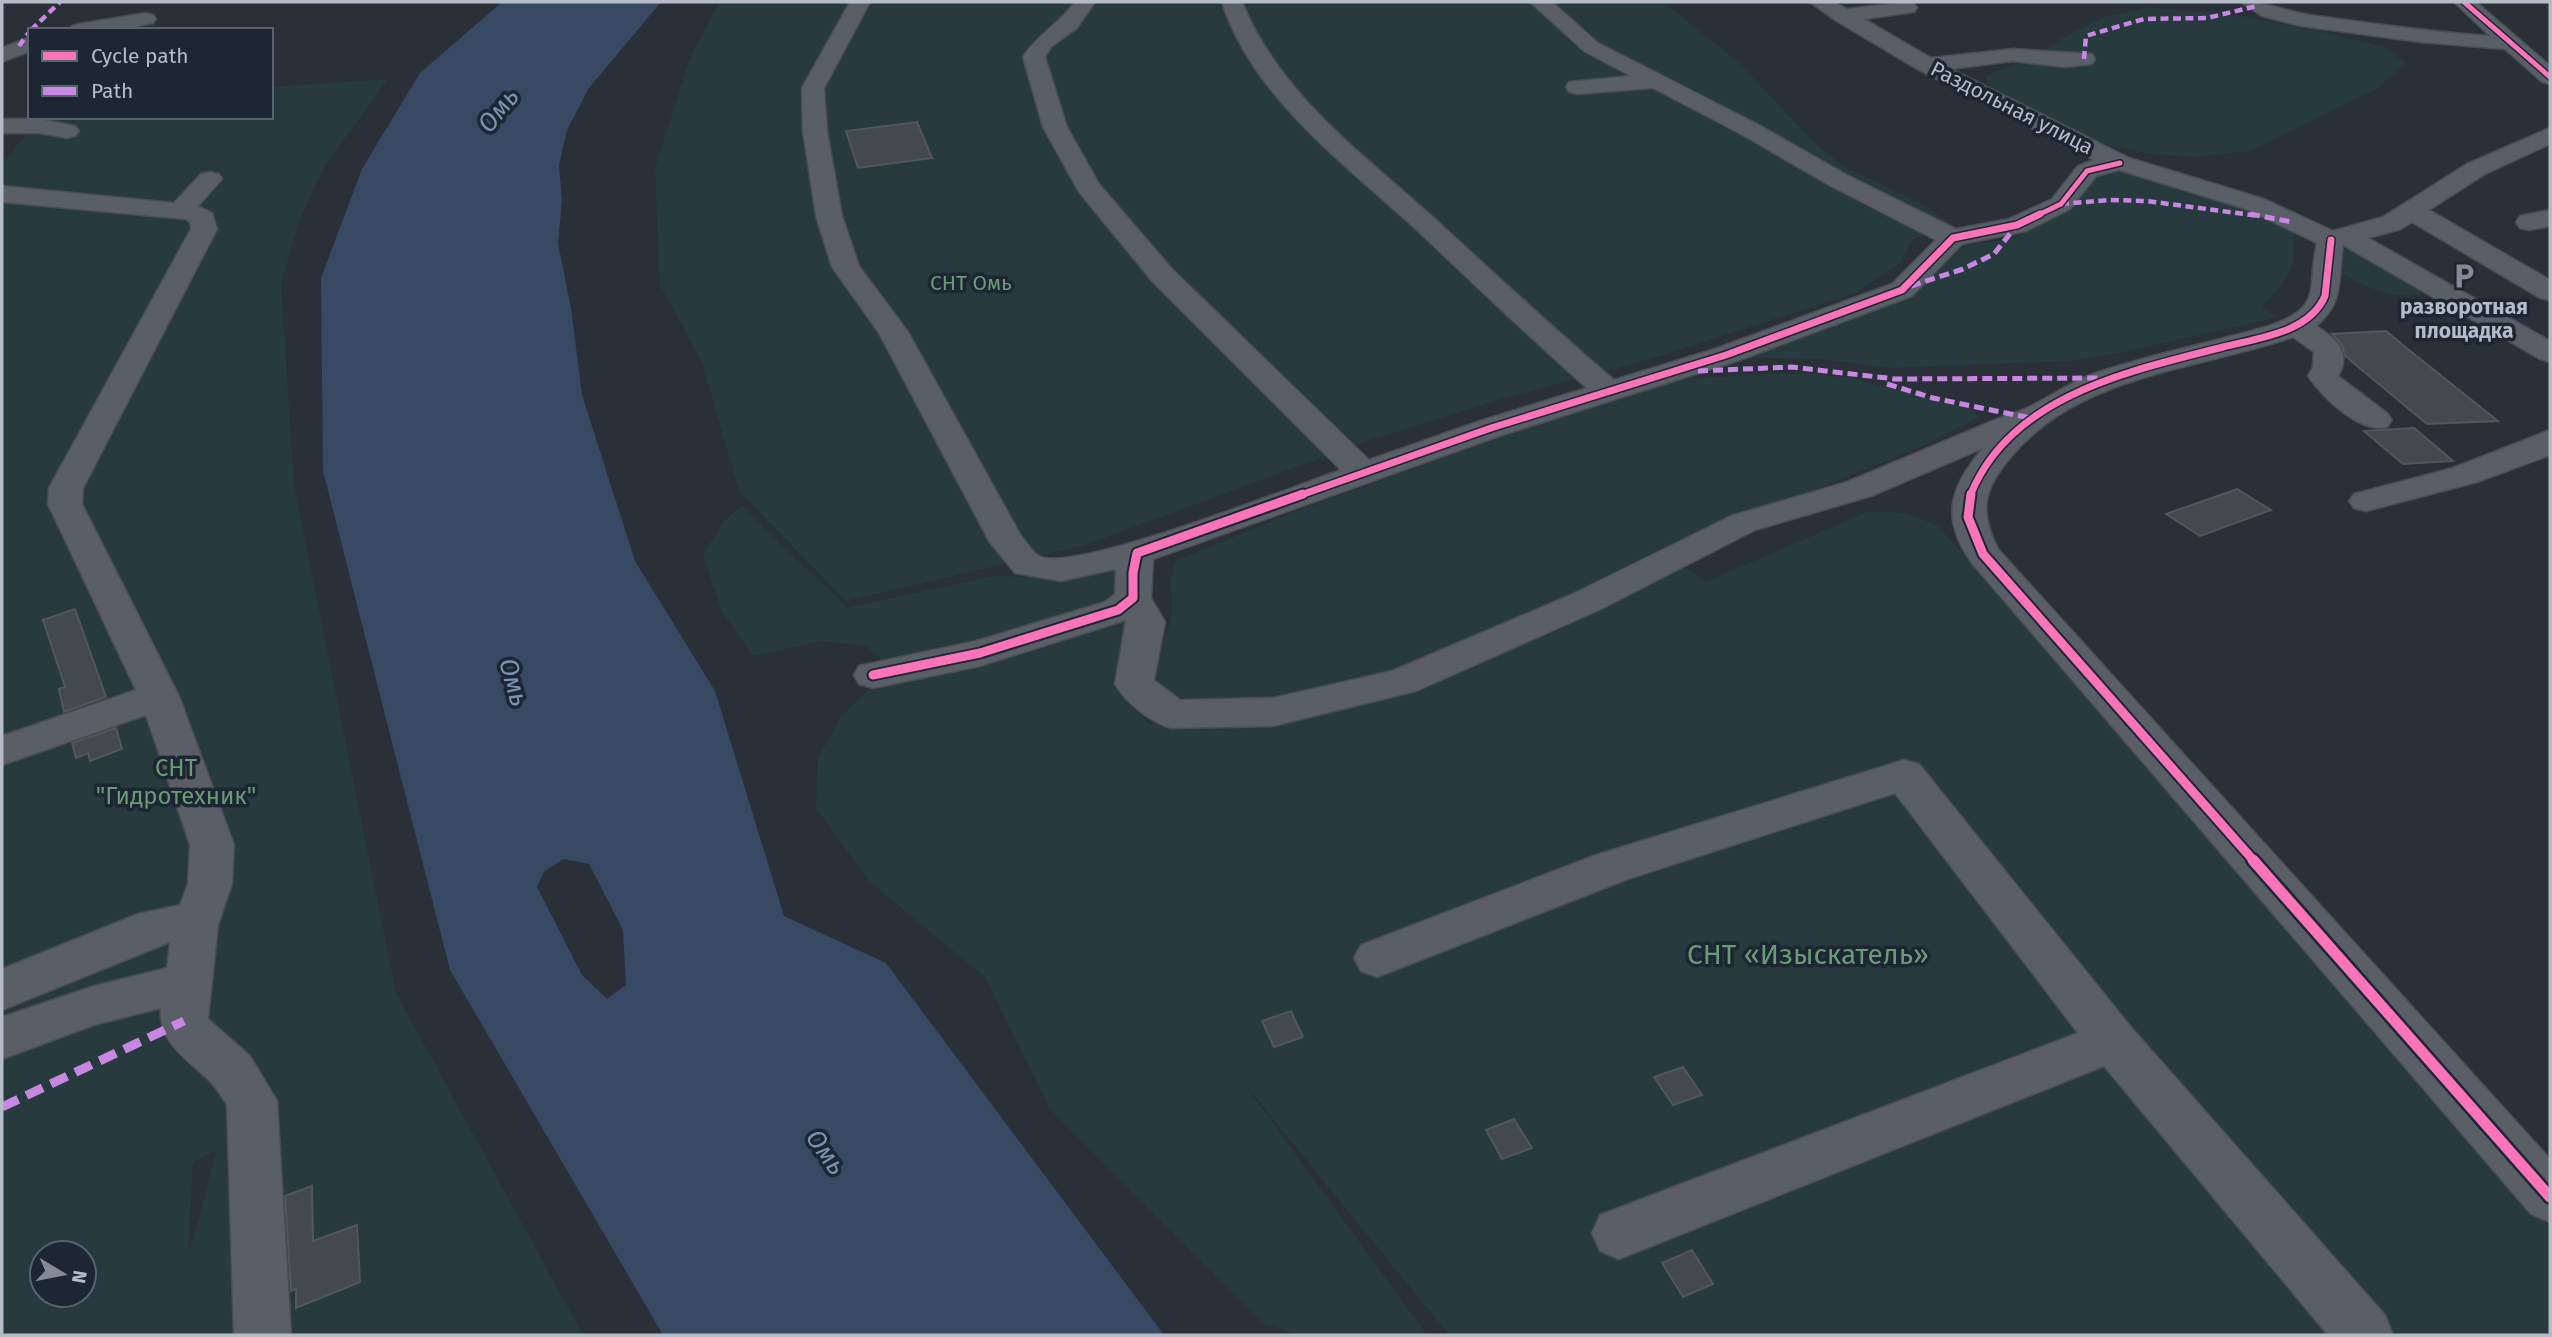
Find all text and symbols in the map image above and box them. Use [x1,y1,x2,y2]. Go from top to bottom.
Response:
legend [28,28,273,119]
text: Cycle path [91,43,189,69]
street label: Раздольная улица [1926,56,2098,160]
text: Path [91,78,133,104]
water label: Омь [471,82,526,139]
parking icon: разворотная площадка [2449,261,2479,291]
park label: СНТ Омь [930,270,1012,296]
place label: разворотная площадка [2400,294,2528,344]
water label: Омь [492,655,535,710]
park label: СНТ "Гидротехник" [96,754,256,810]
park label: СНТ «Изыскатель» [1687,938,1929,971]
water label: Омь [799,1124,852,1181]
north arrow [28,1239,98,1309]
text: N [67,1269,92,1285]

